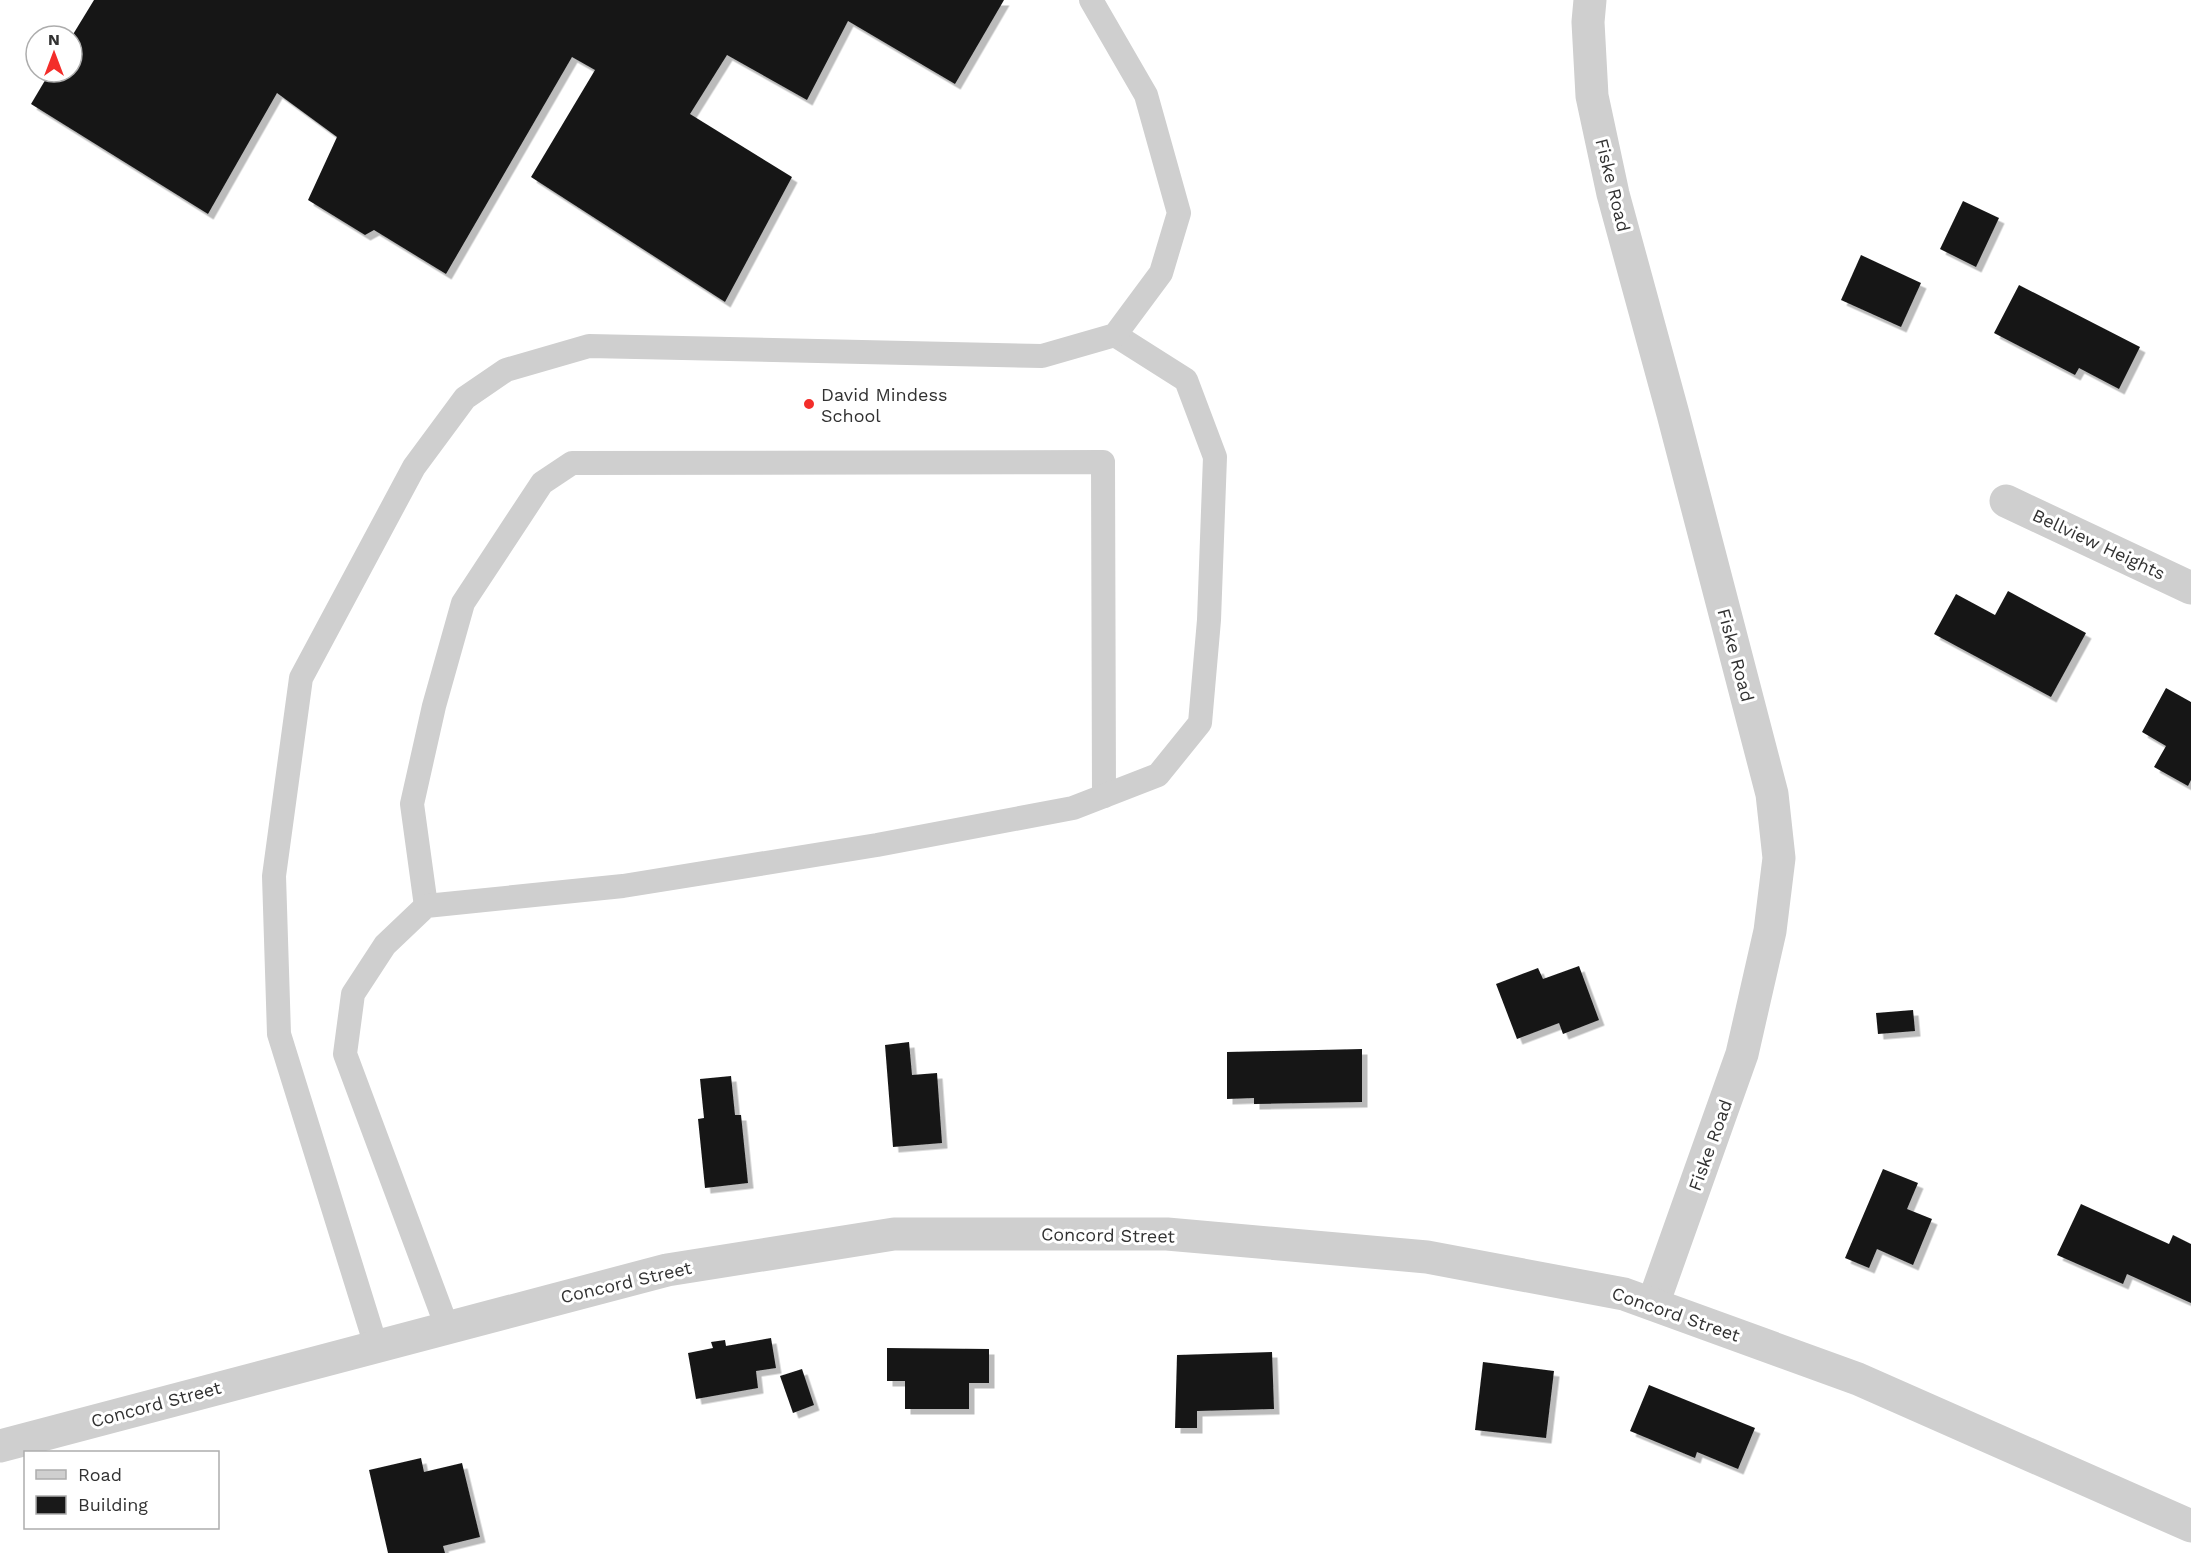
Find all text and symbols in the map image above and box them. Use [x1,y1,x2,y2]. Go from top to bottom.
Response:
north arrow [24,24,84,84]
text: N [48,30,60,49]
street label: Fiske Road [1591,136,1635,234]
place label: David Mindess School [821,384,947,426]
marker: David Mindess School [802,397,816,411]
street label: Bellview Heights [2029,504,2169,584]
street label: Fiske Road [1713,606,1759,704]
street label: Fiske Road [1684,1096,1736,1194]
street label: Concord Street [1041,1223,1176,1247]
street label: Concord Street [558,1257,694,1307]
street label: Concord Street [1609,1282,1743,1346]
street label: Concord Street [89,1376,224,1431]
legend [24,1451,219,1529]
text: Road [78,1464,122,1485]
text: Building [78,1494,148,1515]

